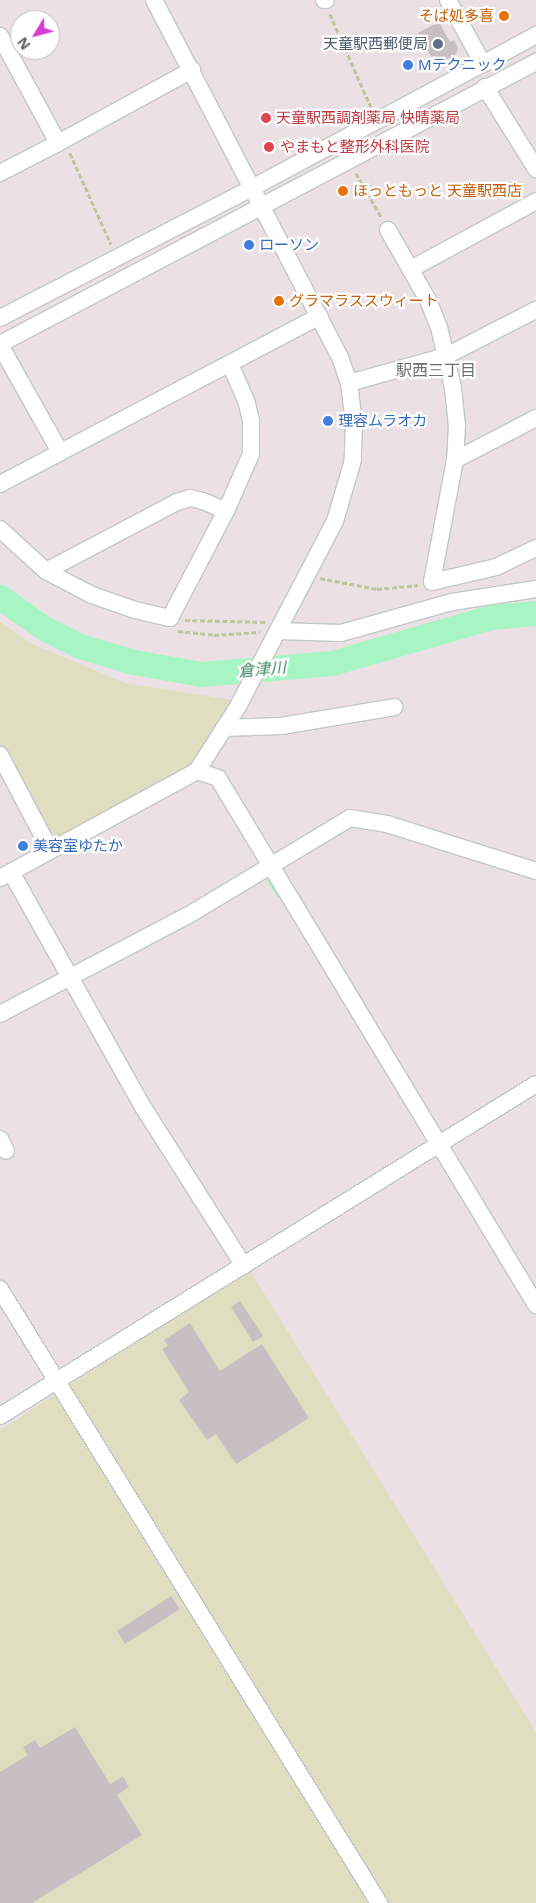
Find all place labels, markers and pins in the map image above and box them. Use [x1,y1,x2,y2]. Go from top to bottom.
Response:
place label: そば処多喜 [419,7,494,25]
marker: そば処多喜 [498,10,510,22]
place label: 天童駅西郵便局 [323,35,428,53]
marker: 天童駅西郵便局 [432,38,444,50]
place label: Mテクニック [418,56,507,74]
marker: Mテクニック [402,59,414,71]
place label: 天童駅西調剤薬局 快晴薬局 [276,109,460,127]
marker: 天童駅西調剤薬局 快晴薬局 [260,112,272,124]
place label: やまもと整形外科医院 [280,138,430,156]
marker: やまもと整形外科医院 [262,140,276,154]
place label: ほっともっと 天童駅西店 [353,182,522,200]
marker: ほっともっと 天童駅西店 [337,185,349,197]
place label: ローソン [259,236,319,254]
marker: ローソン [243,239,255,251]
place label: グラマラススウィート [289,292,439,310]
marker: グラマラススウィート [273,295,285,307]
place label: 理容ムラオカ [338,412,428,430]
marker: 理容ムラオカ [322,415,334,427]
place label: 美容室ゆたか [33,837,123,855]
marker: 美容室ゆたか [17,840,29,852]

